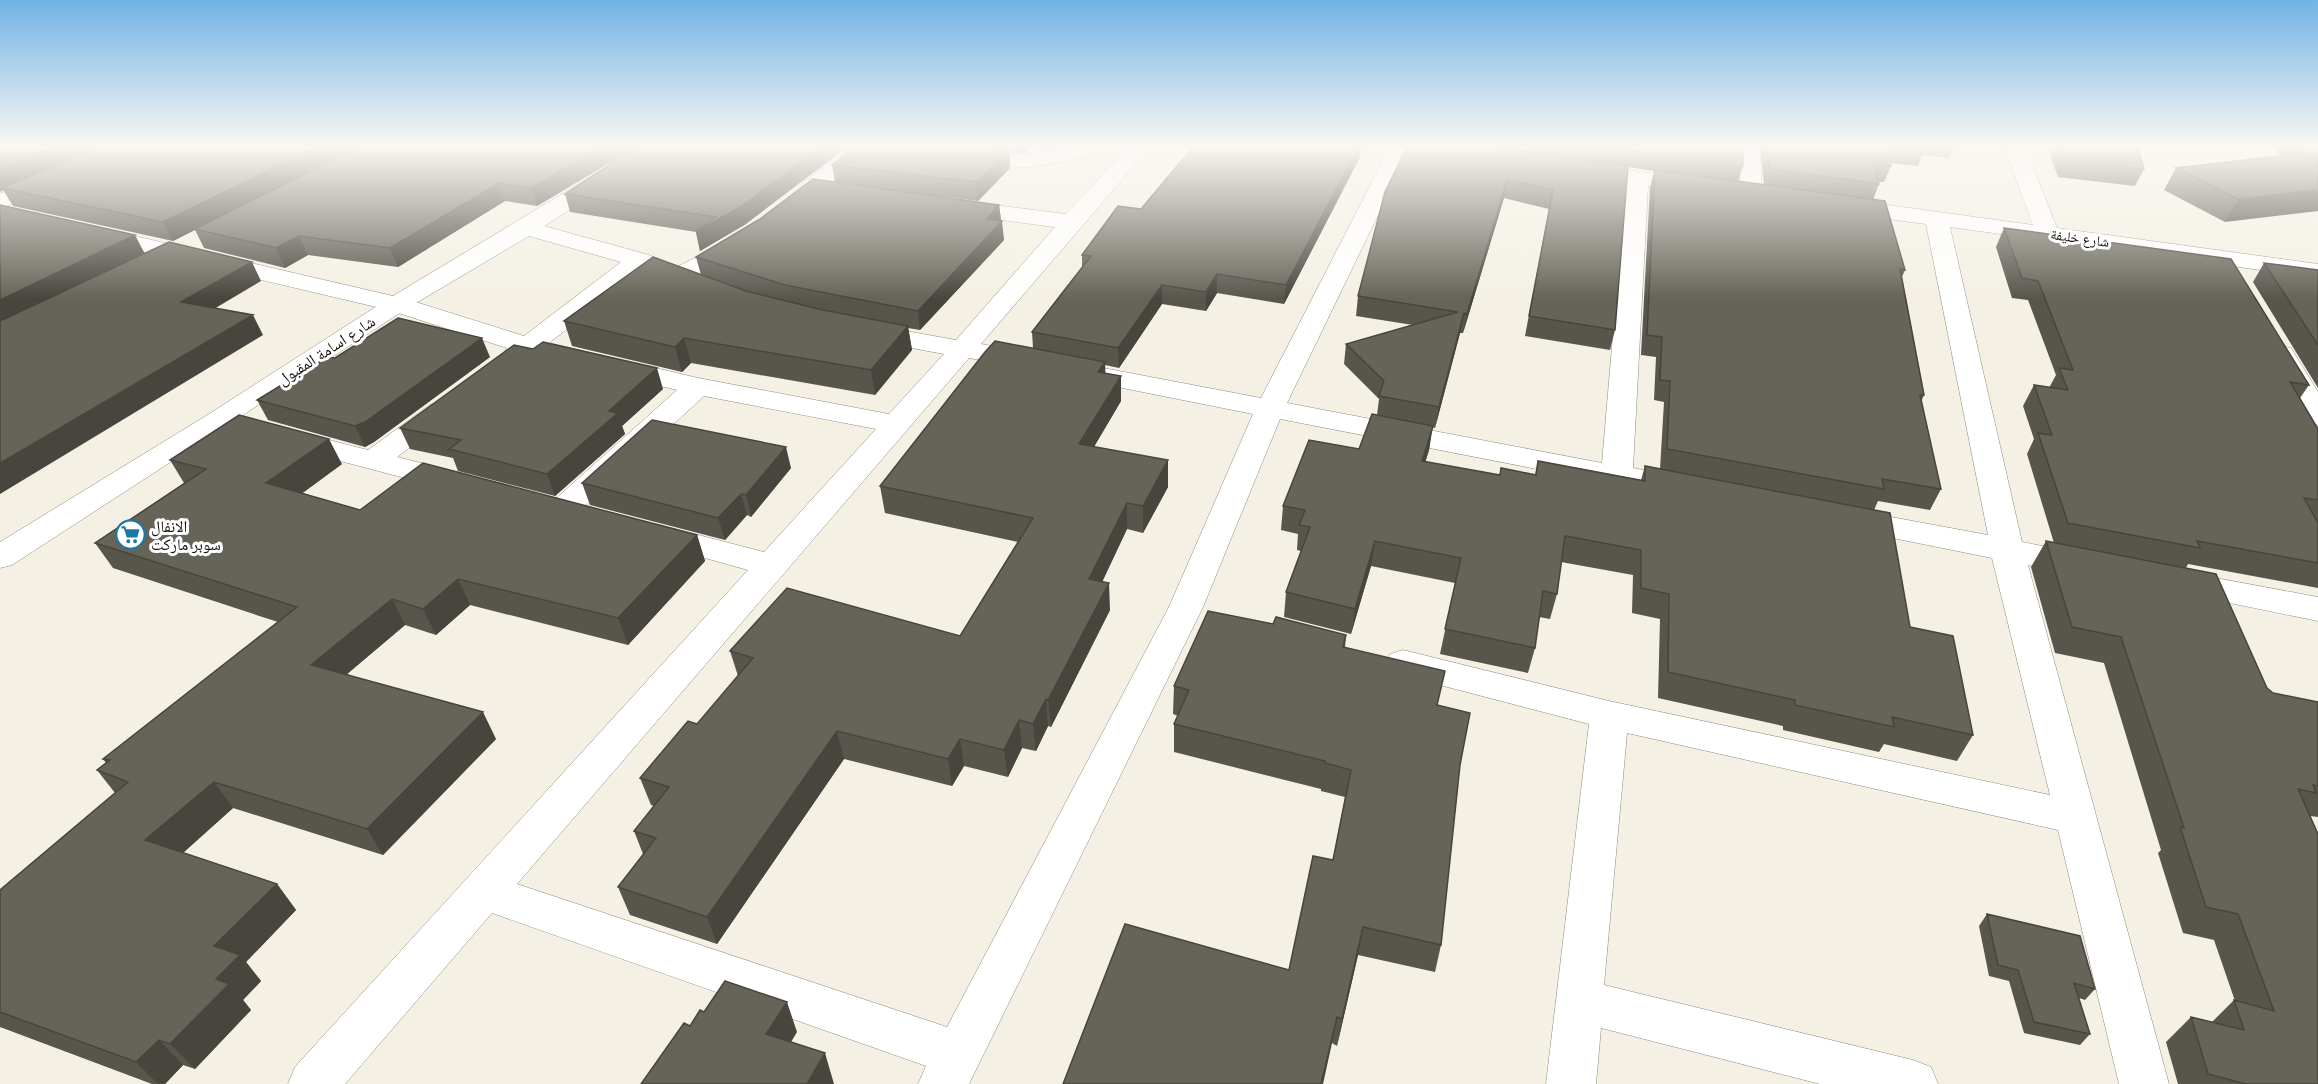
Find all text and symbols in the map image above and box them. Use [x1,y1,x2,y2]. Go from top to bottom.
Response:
street label: شارع خليفة [2049,225,2110,252]
street label: شارع اسامة المقبول [273,311,379,390]
place label: الانفال سوبر ماركت [151,516,221,554]
supermarket icon: الانفال سوبر ماركت [114,519,146,551]

